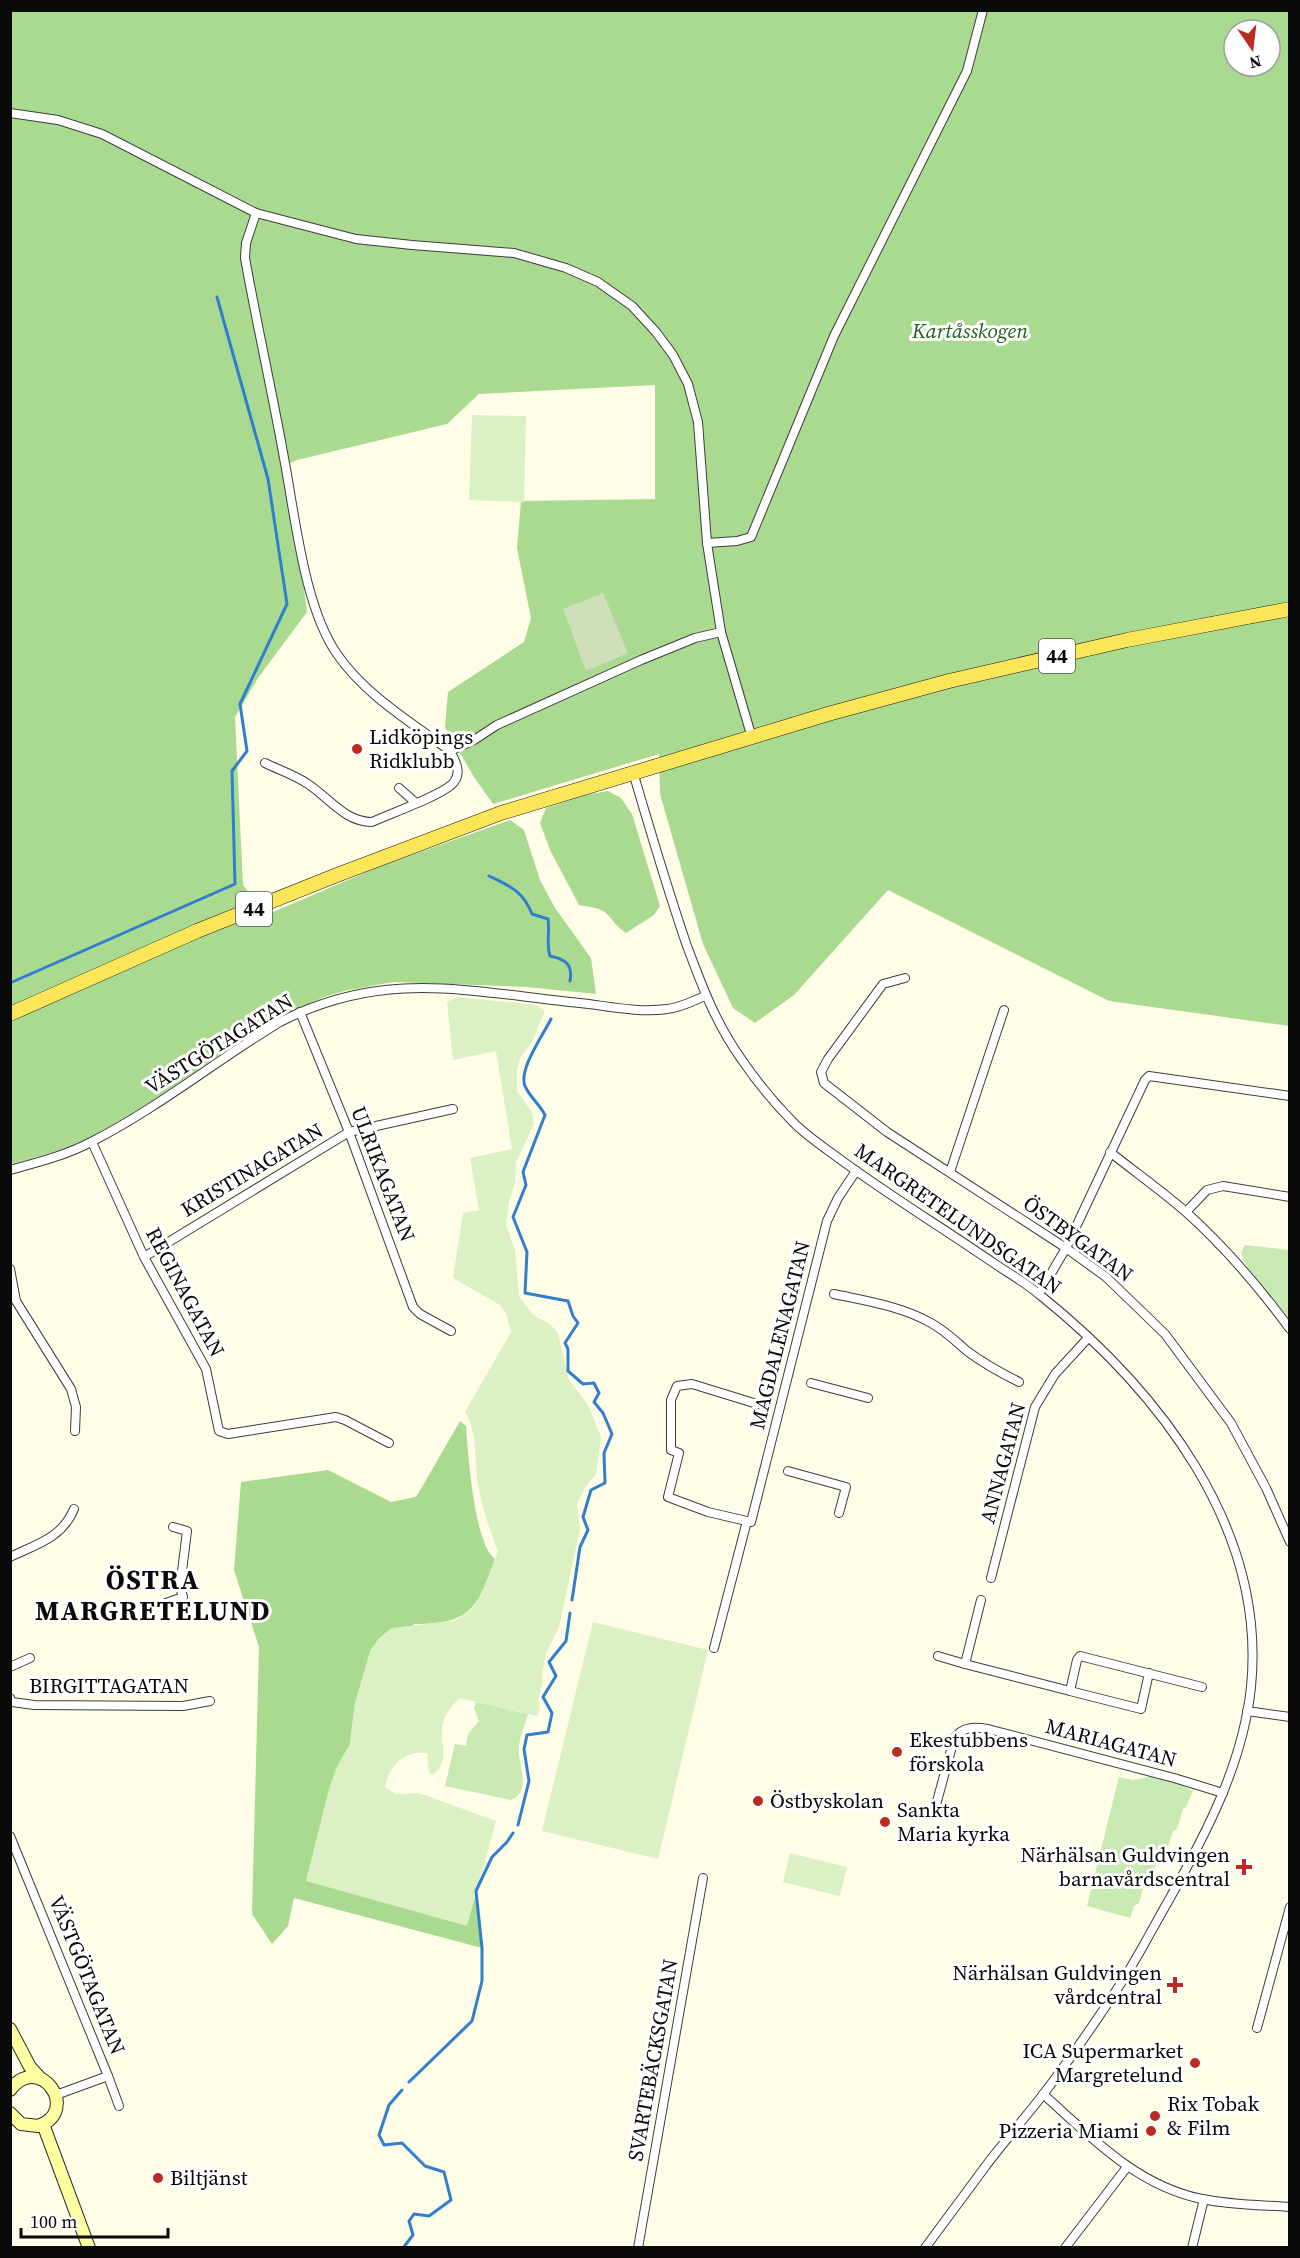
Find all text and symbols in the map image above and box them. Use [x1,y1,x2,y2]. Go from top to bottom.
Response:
north arrow [1222,18,1282,78]
text: N [1247,50,1264,75]
park label: Kartåsskogen [911,316,1028,345]
road number: 44 [1039,639,1075,673]
place label: Lidköpings Ridklubb [369,722,473,775]
marker: Lidköpings Ridklubb [350,742,364,756]
road number: 44 [236,892,272,926]
street label: VÄSTGÖTAGATAN [139,986,298,1101]
street label: ULRIKAGATAN [344,1102,423,1246]
street label: KRISTINAGATAN [175,1116,328,1224]
street label: MARGRETELUNDSGATAN [849,1136,1067,1301]
street label: ÖSTBYGATAN [1017,1189,1139,1288]
street label: REGINAGATAN [139,1222,232,1362]
street label: MAGDALENAGATAN [742,1238,817,1432]
street label: ANNAGATAN [972,1399,1033,1527]
district label: ÖSTRA MARGRETELUND [35,1561,271,1629]
street label: BIRGITTAGATAN [29,1671,189,1700]
street label: MARIAGATAN [1042,1711,1180,1774]
place label: Ekestubbens förskola [909,1725,1028,1778]
marker: Ekestubbens förskola [890,1745,904,1759]
place label: Östbyskolan [770,1786,884,1815]
marker: Östbyskolan [751,1794,765,1808]
place label: Sankta Maria kyrka [897,1795,1010,1848]
marker: Sankta Maria kyrka [878,1815,892,1829]
place label: Närhälsan Guldvingen barnavårdscentral [1020,1840,1230,1893]
marker: Närhälsan Guldvingen barnavårdscentral [1235,1858,1253,1876]
street label: VÄSTGÖTAGATAN [42,1891,133,2059]
street label: SVARTEBÄCKSGATAN [620,1957,685,2163]
place label: Närhälsan Guldvingen vårdcentral [952,1958,1162,2011]
marker: Närhälsan Guldvingen vårdcentral [1166,1976,1184,1994]
place label: ICA Supermarket Margretelund [1022,2036,1183,2089]
marker: ICA Supermarket Margretelund [1188,2056,1202,2070]
place label: Rix Tobak & Film [1167,2089,1260,2142]
marker: Rix Tobak & Film [1148,2109,1162,2123]
place label: Pizzeria Miami [999,2116,1139,2145]
marker: Pizzeria Miami [1144,2124,1158,2138]
place label: Biltjänst [170,2163,248,2192]
marker: Biltjänst [151,2171,165,2185]
scale bar [21,2201,168,2239]
text: 100 m [30,2209,77,2234]

